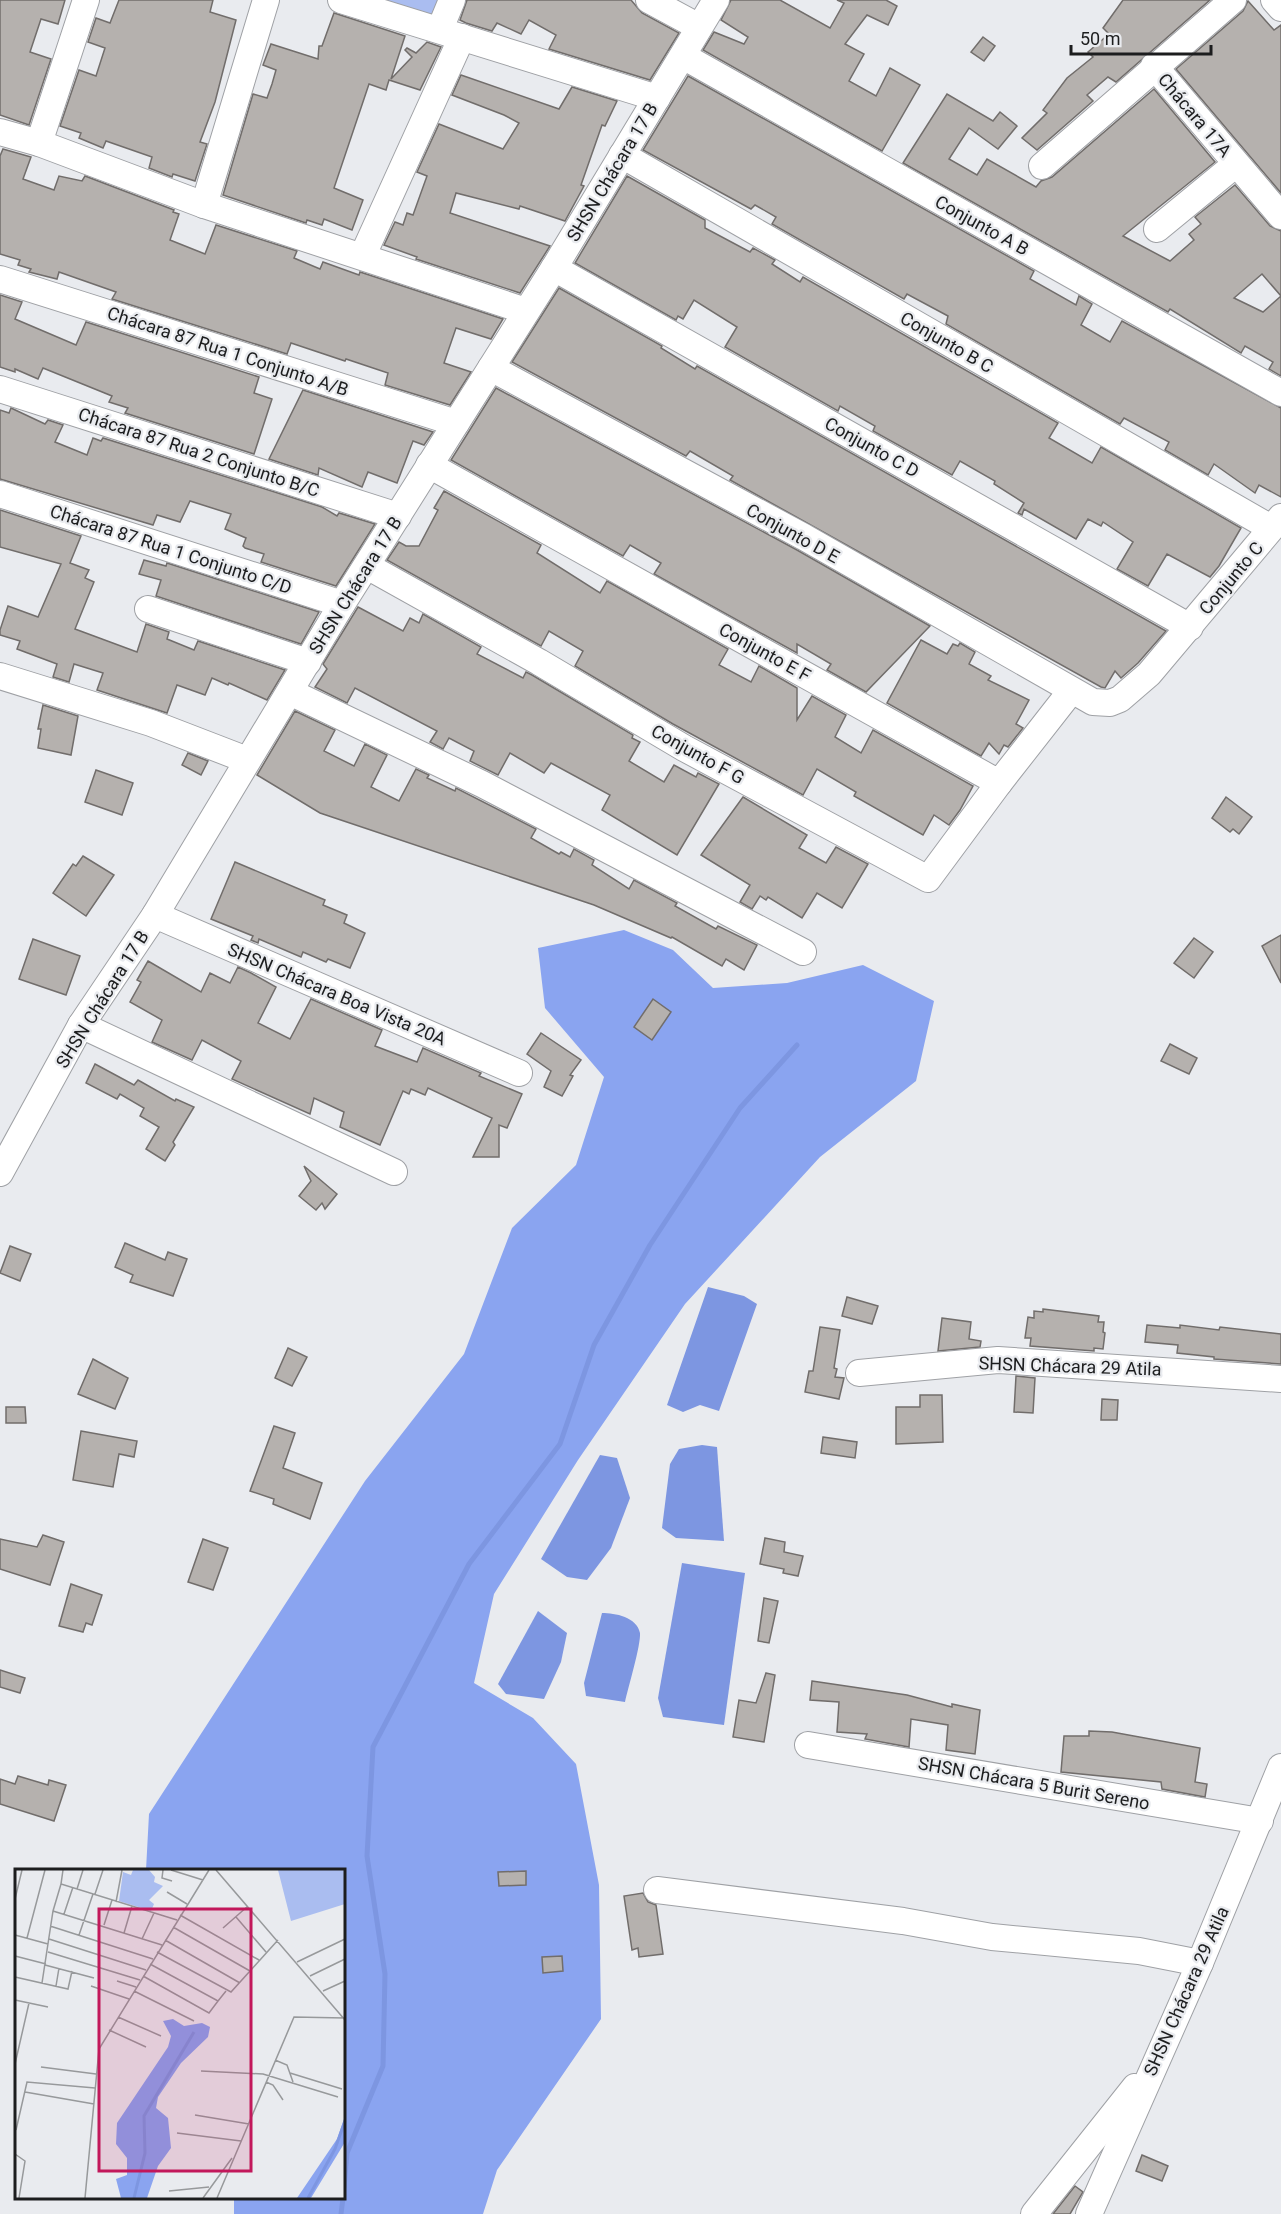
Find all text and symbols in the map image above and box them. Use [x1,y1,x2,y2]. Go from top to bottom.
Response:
scale bar [1071,18,1210,56]
text: 50 m [1080,28,1120,49]
street label: Chácara 17A [1154,69,1236,161]
street label: SHSN Chácara 17 B [562,99,662,245]
street label: Conjunto A B [931,191,1033,259]
street label: Chácara 87 Rua 1 Conjunto A/B [105,302,351,400]
street label: Conjunto B C [897,307,997,377]
street label: Chácara 87 Rua 2 Conjunto B/C [76,403,322,501]
street label: Conjunto C D [821,412,923,482]
street label: Conjunto D E [743,499,843,567]
street label: Chácara 87 Rua 1 Conjunto C/D [48,500,294,598]
street label: SHSN Chácara 17 B [304,512,406,658]
street label: Conjunto C [1195,537,1267,619]
street label: Conjunto E F [716,618,814,686]
street label: Conjunto F G [648,720,748,788]
street label: SHSN Chácara 17 B [51,926,153,1072]
street label: SHSN Chácara Boa Vista 20A [225,938,450,1050]
street label: SHSN Chácara 29 Atila [978,1352,1162,1380]
street label: SHSN Chácara 5 Burit Sereno [917,1752,1151,1814]
inset map [15,1869,345,2199]
street label: SHSN Chácara 29 Atila [1139,1903,1233,2079]

